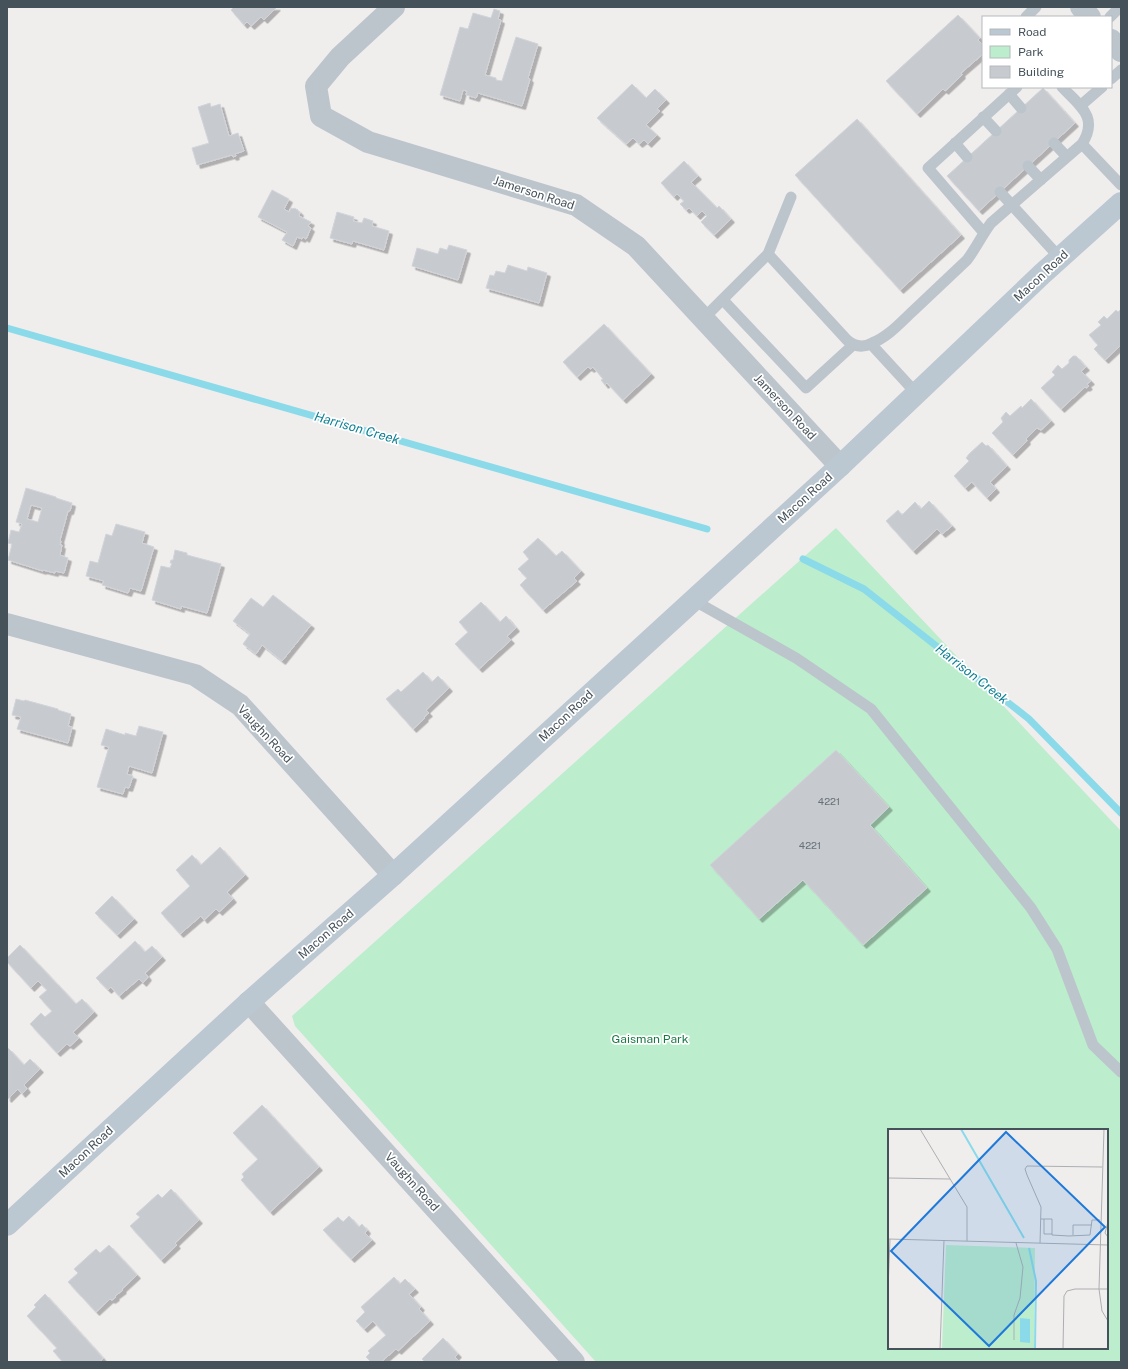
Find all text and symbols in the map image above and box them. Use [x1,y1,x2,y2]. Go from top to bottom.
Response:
legend [982,16,1112,88]
text: Road [1018,25,1046,39]
text: Park [1018,45,1044,59]
text: Building [1018,65,1064,79]
street label: Jamerson Road [492,173,576,213]
street label: Macon Road [1011,247,1071,305]
street label: Jamerson Road [751,371,819,443]
water label: Harrison Creek [313,409,401,447]
street label: Macon Road [775,470,835,526]
water label: Harrison Creek [933,641,1011,707]
street label: Macon Road [536,687,596,745]
street label: Vaughn Road [235,702,295,766]
house number: 4221 [818,795,840,807]
house number: 4221 [799,839,821,851]
street label: Macon Road [295,906,357,962]
park label: Gaisman Park [612,1032,689,1046]
street label: Macon Road [56,1123,116,1181]
inset map [888,1129,1108,1349]
street label: Vaughn Road [382,1150,442,1214]

